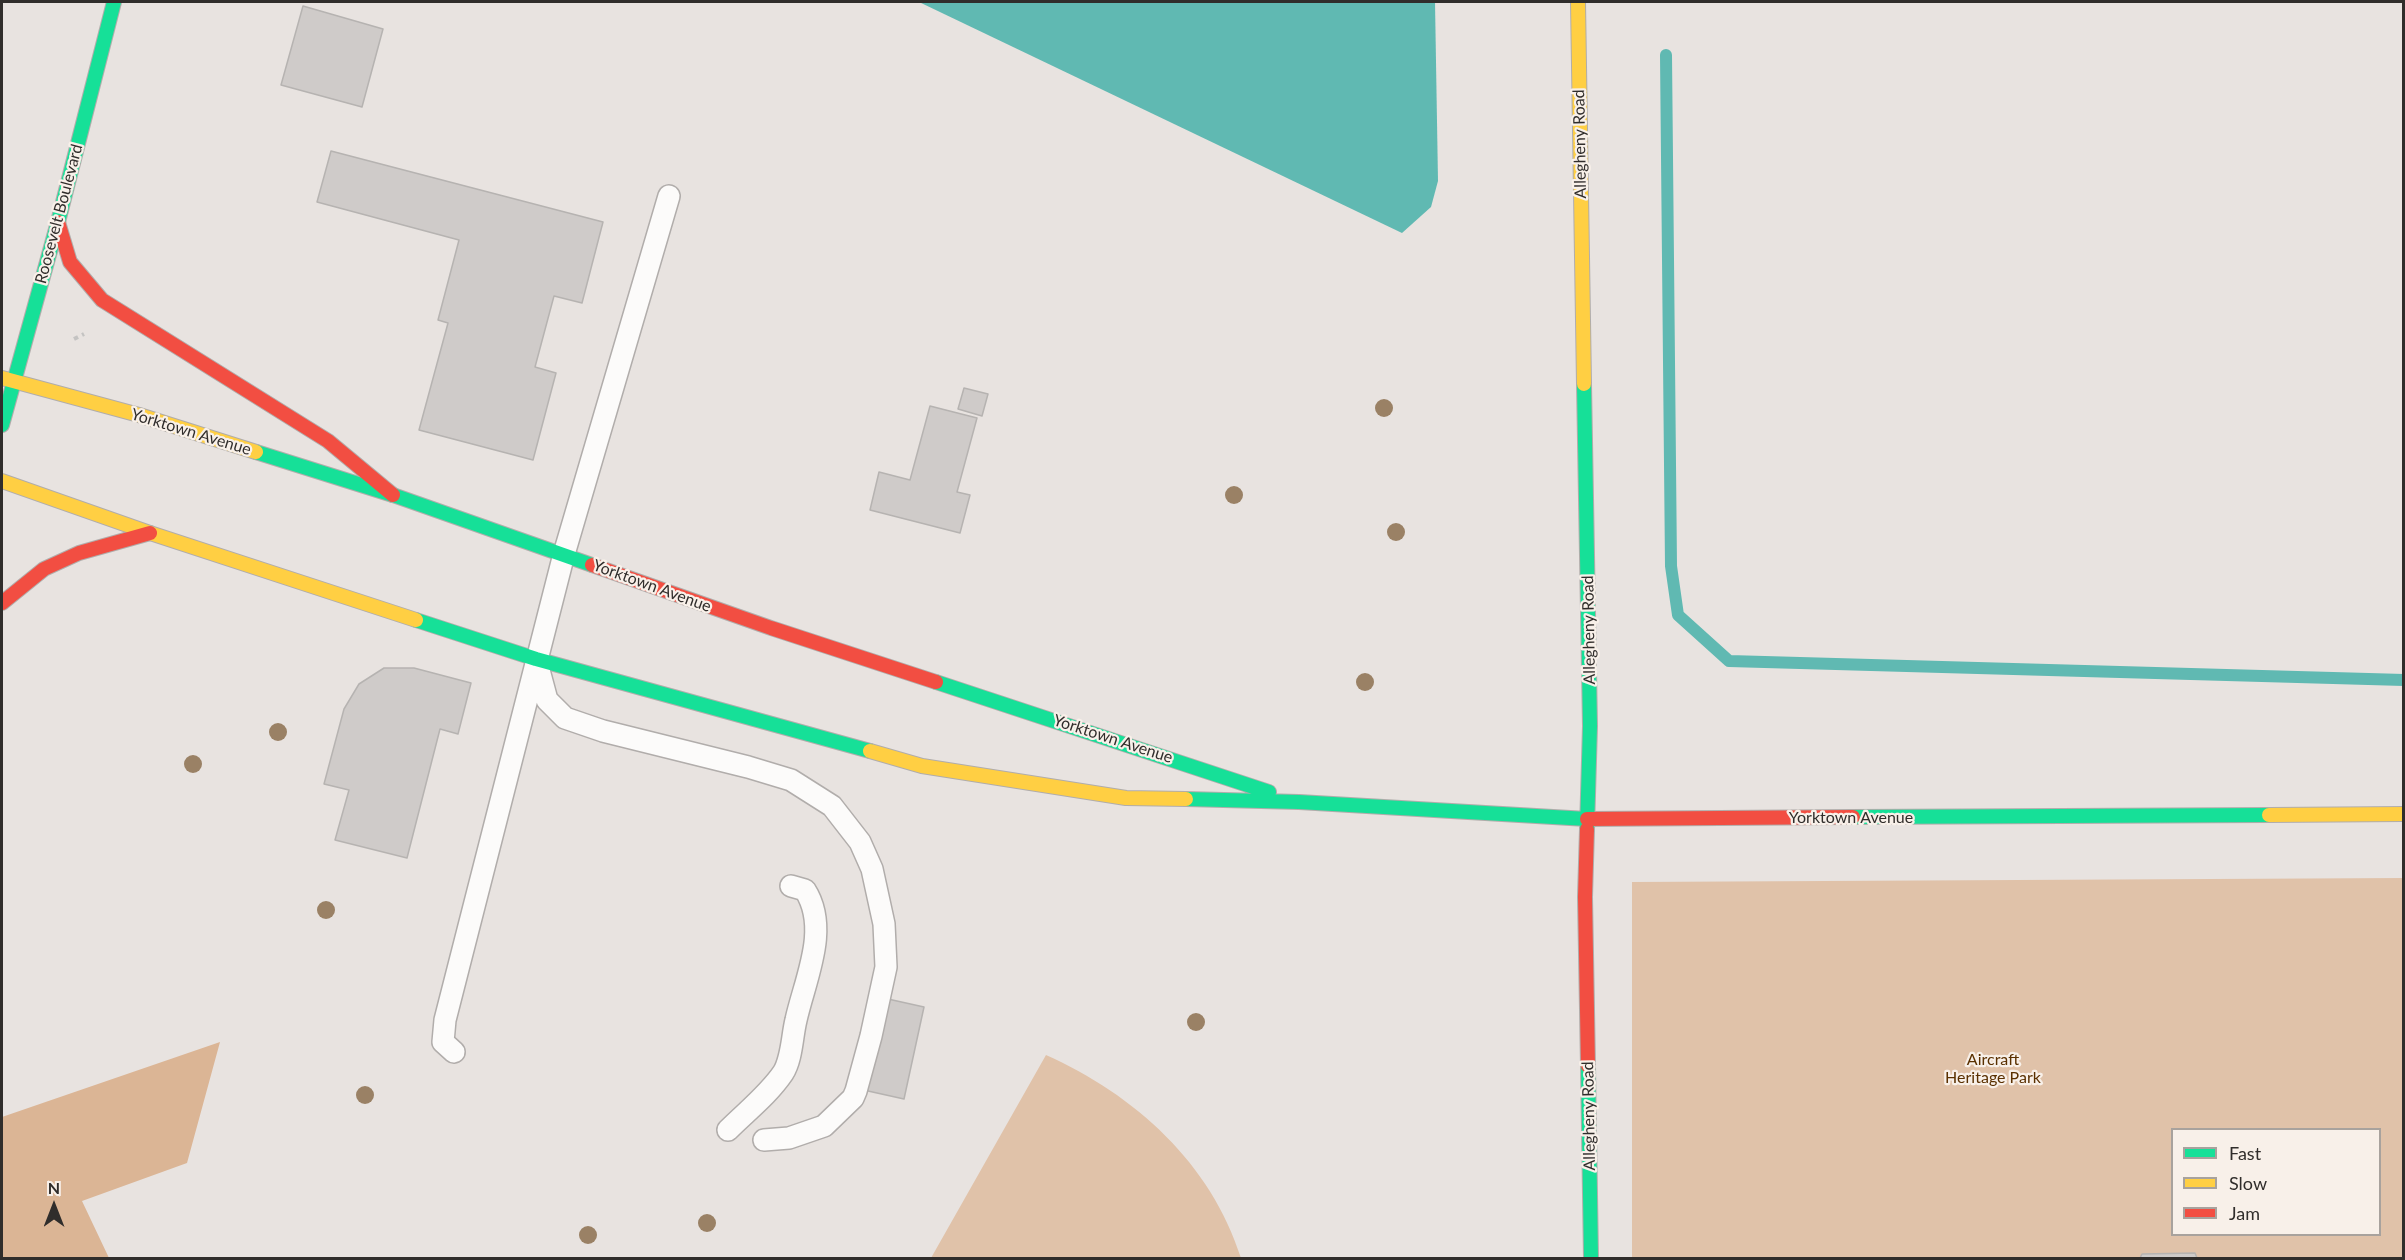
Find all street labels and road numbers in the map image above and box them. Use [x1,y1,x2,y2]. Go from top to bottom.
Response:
street label: Allegheny Road [1569,89,1591,199]
street label: Roosevelt Boulevard [31,142,87,286]
street label: Yorktown Avenue [129,405,253,459]
street label: Yorktown Avenue [590,556,714,616]
street label: Allegheny Road [1578,575,1600,685]
street label: Yorktown Avenue [1051,711,1175,767]
street label: Yorktown Avenue [1789,808,1913,828]
street label: Allegheny Road [1578,1061,1600,1171]

